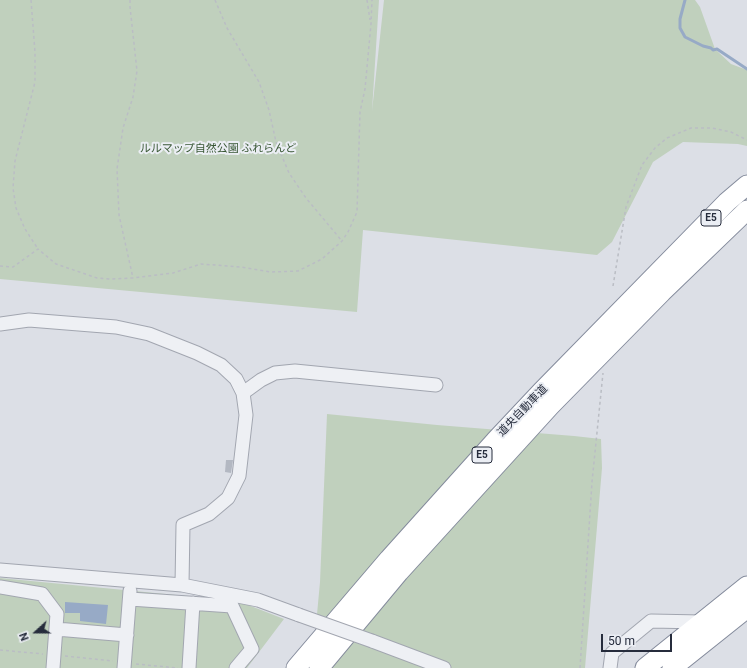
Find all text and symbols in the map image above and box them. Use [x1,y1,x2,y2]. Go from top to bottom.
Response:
park label: ルルマップ自然公園 ふれらんど [140,142,296,156]
road number: E5 [701,210,721,226]
street label: 道央自動車道 [495,383,551,439]
road number: E5 [472,447,492,463]
north arrow [16,612,56,652]
scale bar [603,626,674,652]
text: N [17,631,32,642]
text: 50 m [608,634,635,648]

